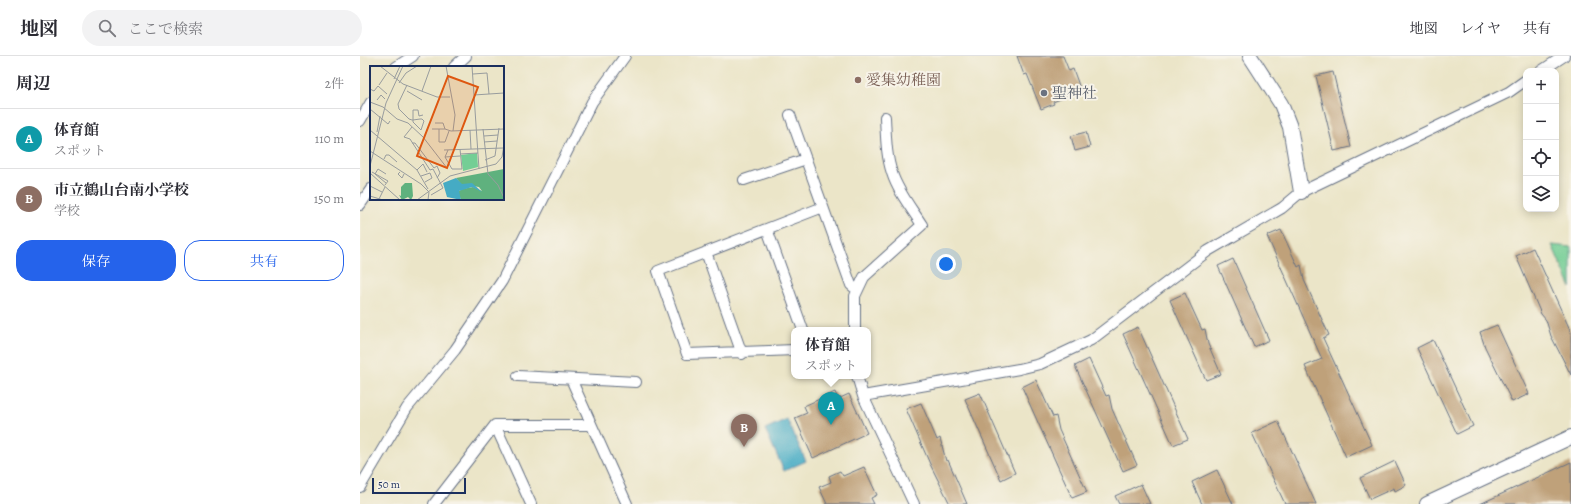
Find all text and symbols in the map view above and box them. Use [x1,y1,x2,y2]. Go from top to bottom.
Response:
search box [82,10,362,46]
text: 地図 [20,16,58,42]
icon: search [96,17,118,39]
text: ここで検索 [128,19,203,39]
text: 地図 [1410,19,1438,38]
text: レイヤ [1460,19,1501,38]
text: 共有 [1523,19,1551,38]
inset map [370,66,504,200]
map controls [1523,68,1559,212]
button: + [1523,68,1559,104]
place label: 愛集幼稚園 [866,70,941,90]
text: 周辺 [16,72,50,95]
text: 2件 [325,75,344,92]
marker: 愛集幼稚園 [853,75,863,85]
place label: 聖神社 [1052,83,1097,103]
marker: 聖神社 [1039,88,1049,98]
button: − [1523,104,1559,140]
text: 体育館 [54,120,99,140]
text: A [25,130,33,147]
text: 110 m [315,130,344,147]
button: locate [1523,140,1559,176]
text: スポット [54,142,106,159]
button: layers [1523,176,1559,212]
text: 市立鶴山台南小学校 [54,180,189,200]
text: B [25,190,33,207]
text: 150 m [314,190,344,207]
text: 学校 [54,202,80,219]
button: 保存 [16,240,176,281]
button: 共有 [184,240,344,281]
your location [936,254,956,274]
popup [791,327,871,379]
text: 体育館 [805,335,850,355]
text: スポット [805,357,857,374]
pin: A [818,392,844,425]
pin: B [731,414,757,447]
scale bar [372,476,466,495]
text: 50 m [378,477,400,492]

